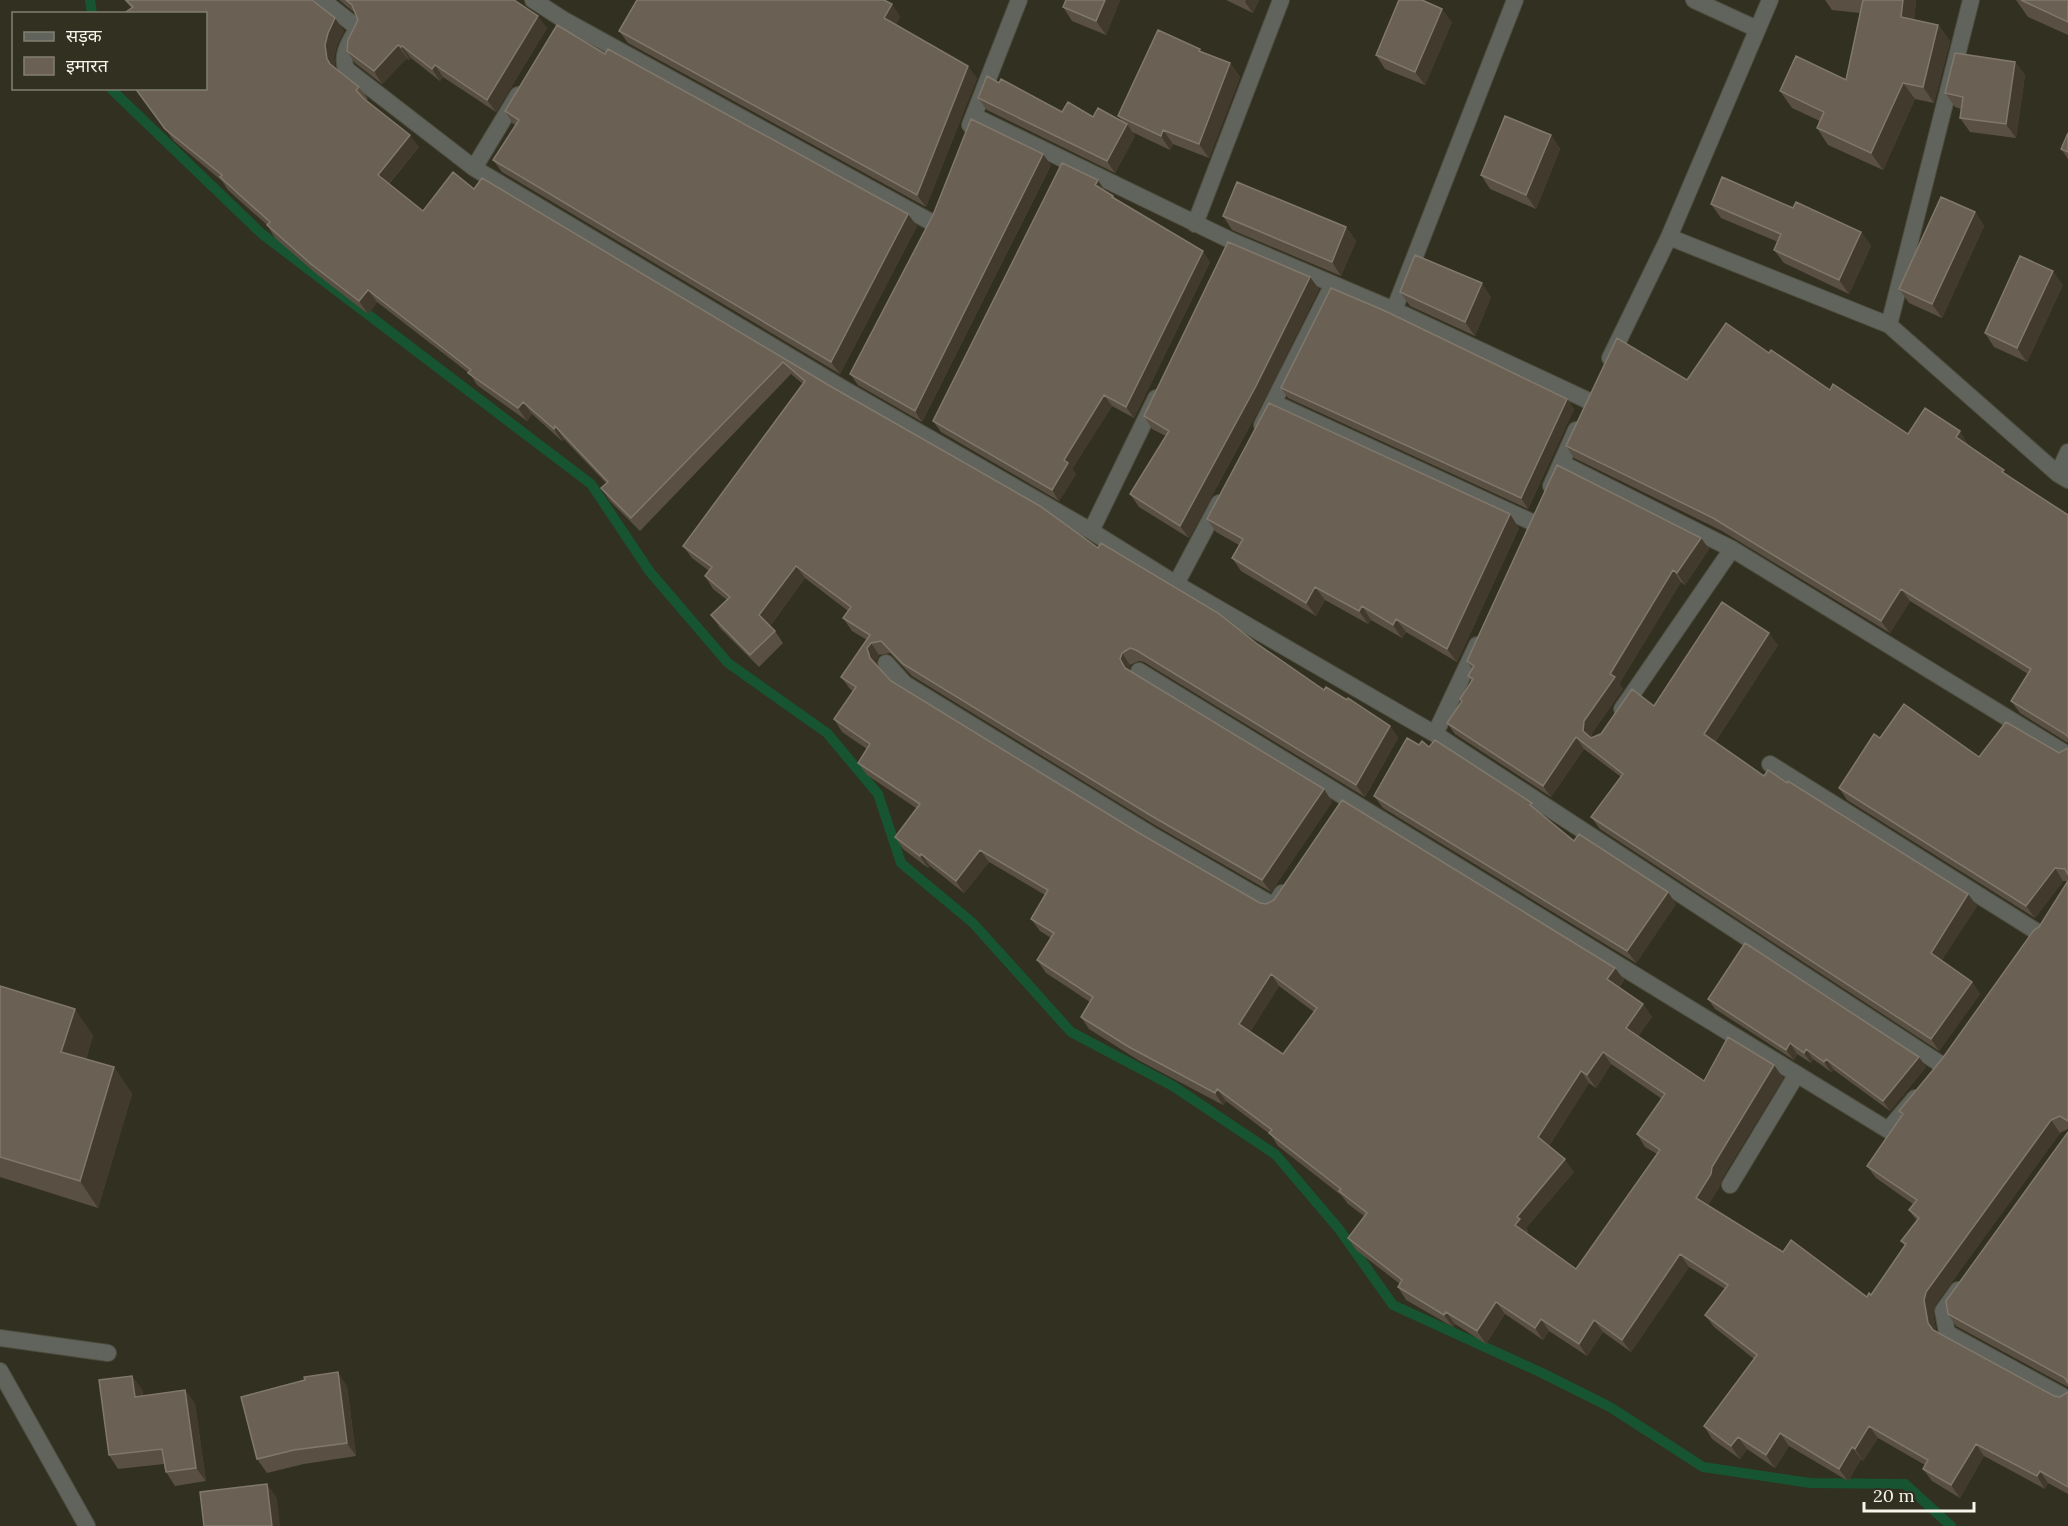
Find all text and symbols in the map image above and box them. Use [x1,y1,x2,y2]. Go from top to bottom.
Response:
legend [12,12,207,90]
text: सड़क [66,24,103,47]
text: इमारत [66,54,109,77]
scale bar [1864,1475,1974,1513]
text: 20 m [1873,1484,1915,1507]

